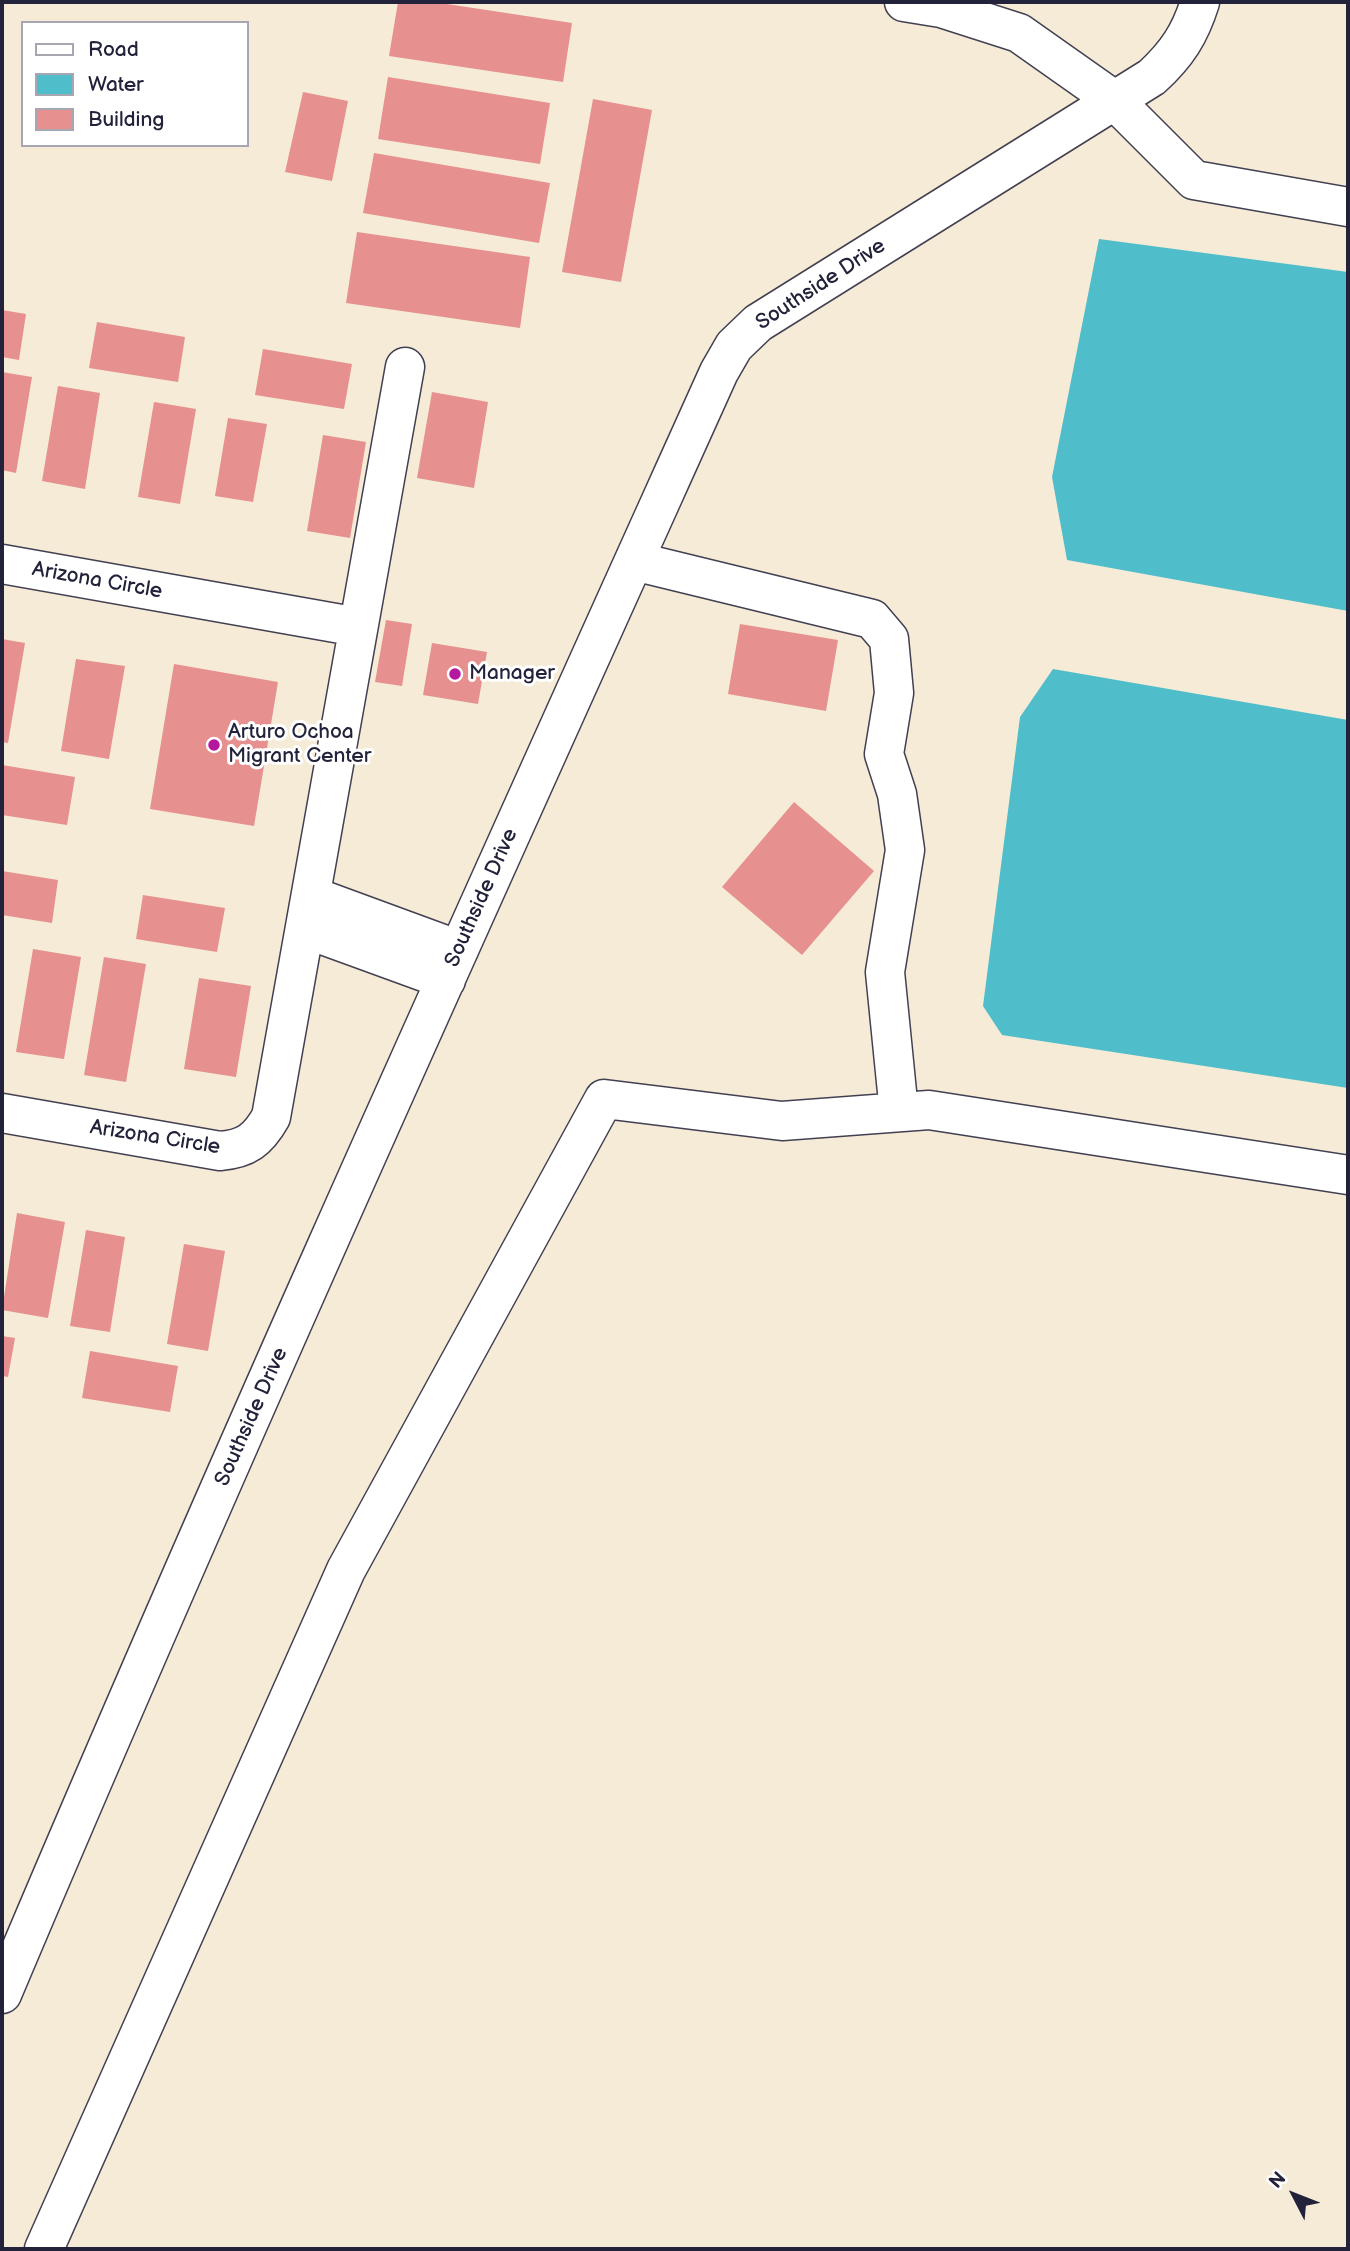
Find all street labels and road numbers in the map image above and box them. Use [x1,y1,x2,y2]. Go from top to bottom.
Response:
street label: Southside Drive [752,234,890,336]
street label: Arizona Circle [30,557,164,605]
street label: Southside Drive [440,825,524,971]
street label: Arizona Circle [88,1115,222,1161]
street label: Southside Drive [210,1344,294,1490]

